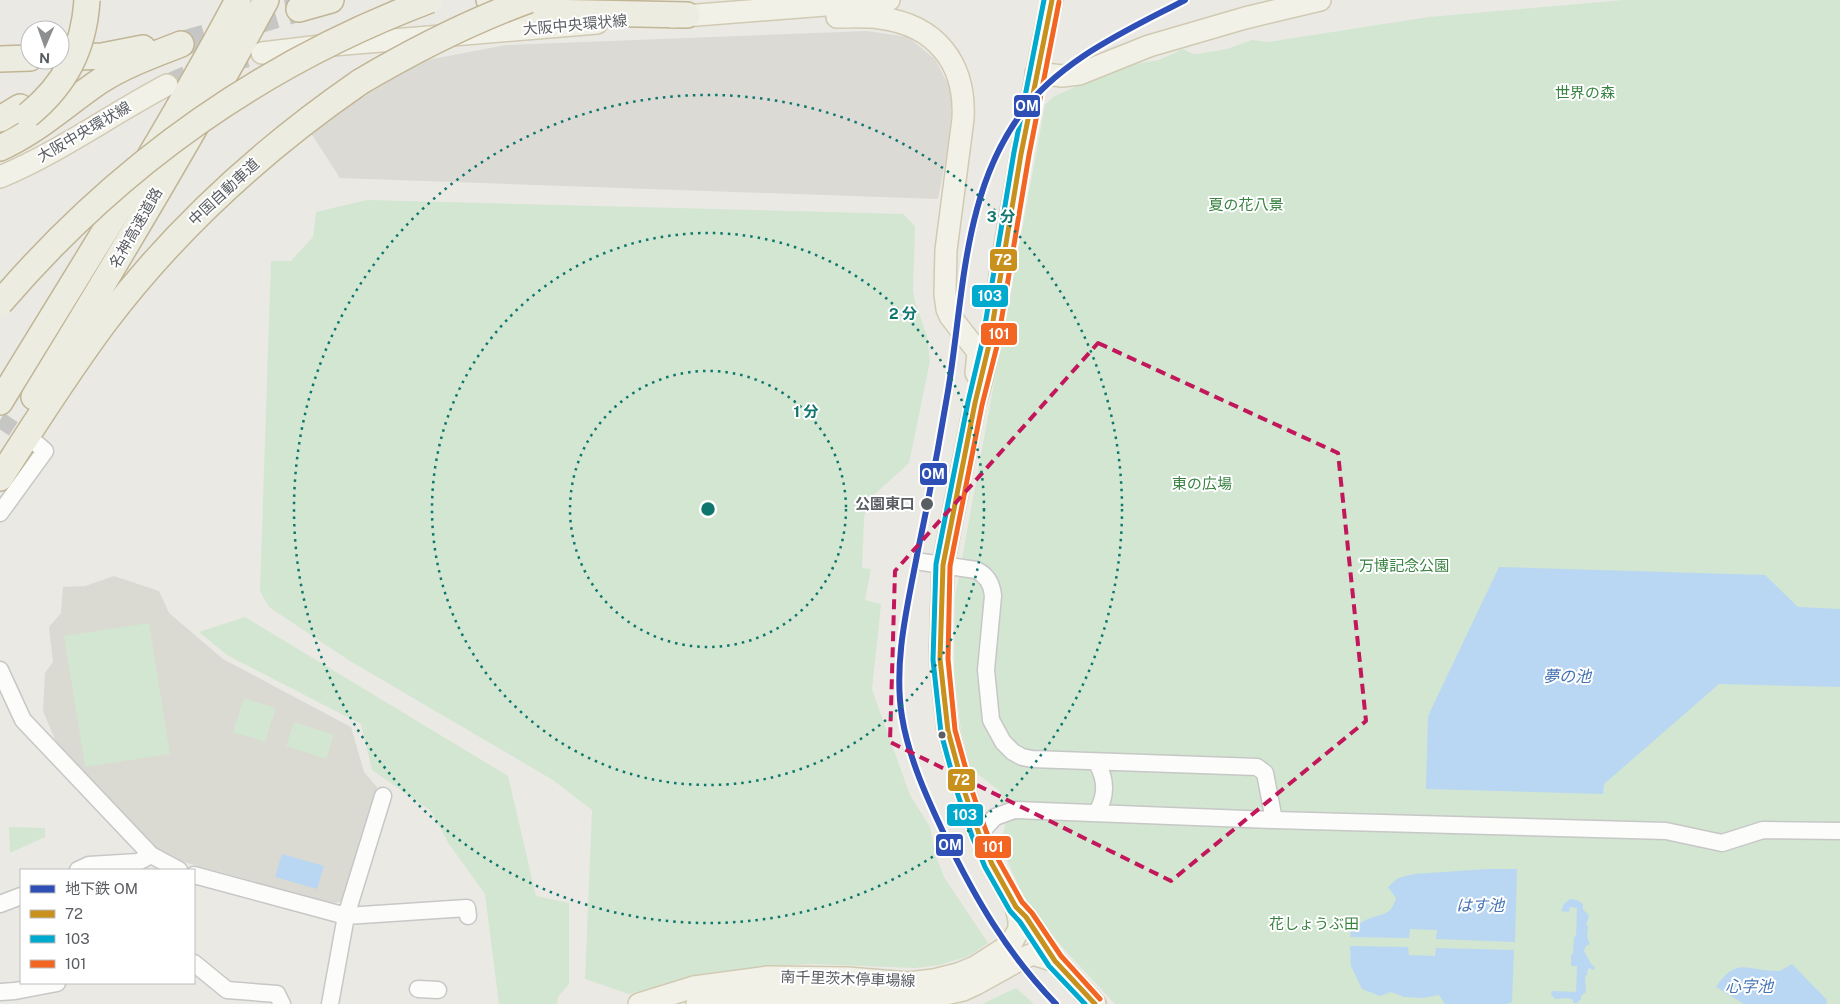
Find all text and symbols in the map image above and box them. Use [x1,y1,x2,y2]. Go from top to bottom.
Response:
street label: 大阪中央環状線 [522,11,628,38]
north arrow [20,20,70,70]
text: N [39,50,50,66]
park label: 世界の森 [1555,84,1615,101]
line badge: OM [1013,94,1041,118]
street label: 大阪中央環状線 [34,98,133,165]
text: OM [1015,98,1039,114]
street label: 中国自動車道 [185,155,262,229]
street label: 名神高速道路 [106,185,165,271]
park label: 夏の花八景 [1208,196,1284,213]
text: 3 分 [987,208,1015,225]
line badge: 72 [989,248,1018,272]
text: 72 [994,252,1012,268]
line badge: 103 [971,284,1009,308]
text: 103 [978,288,1002,304]
text: 2 分 [889,305,917,322]
line badge: 101 [980,322,1018,346]
text: 101 [988,326,1010,342]
text: 1 分 [794,403,818,420]
line badge: OM [919,462,948,486]
text: OM [921,466,945,482]
park label: 東の広場 [1172,475,1232,492]
place label: 公園東口 [855,495,915,512]
marker: 公園東口 [919,496,935,512]
centre of rings [699,500,717,518]
park label: 万博記念公園 [1359,557,1449,574]
water label: 夢の池 [1543,667,1593,686]
unlabelled marker [937,730,947,740]
line badge: 72 [947,768,976,792]
text: 72 [952,772,970,788]
line badge: 103 [946,803,984,827]
text: 103 [953,807,977,823]
line badge: OM [935,833,964,857]
line badge: 101 [974,835,1012,859]
text: OM [938,837,962,853]
text: 101 [982,839,1004,855]
legend [20,869,195,984]
text: 地下鉄 OM [65,880,138,897]
water label: はす池 [1456,896,1506,915]
text: 72 [65,905,83,922]
park label: 花しょうぶ田 [1269,915,1359,932]
text: 103 [65,930,90,947]
text: 101 [65,955,86,972]
street label: 南千里茨木停車場線 [780,968,916,989]
water label: 心字池 [1725,977,1775,996]

